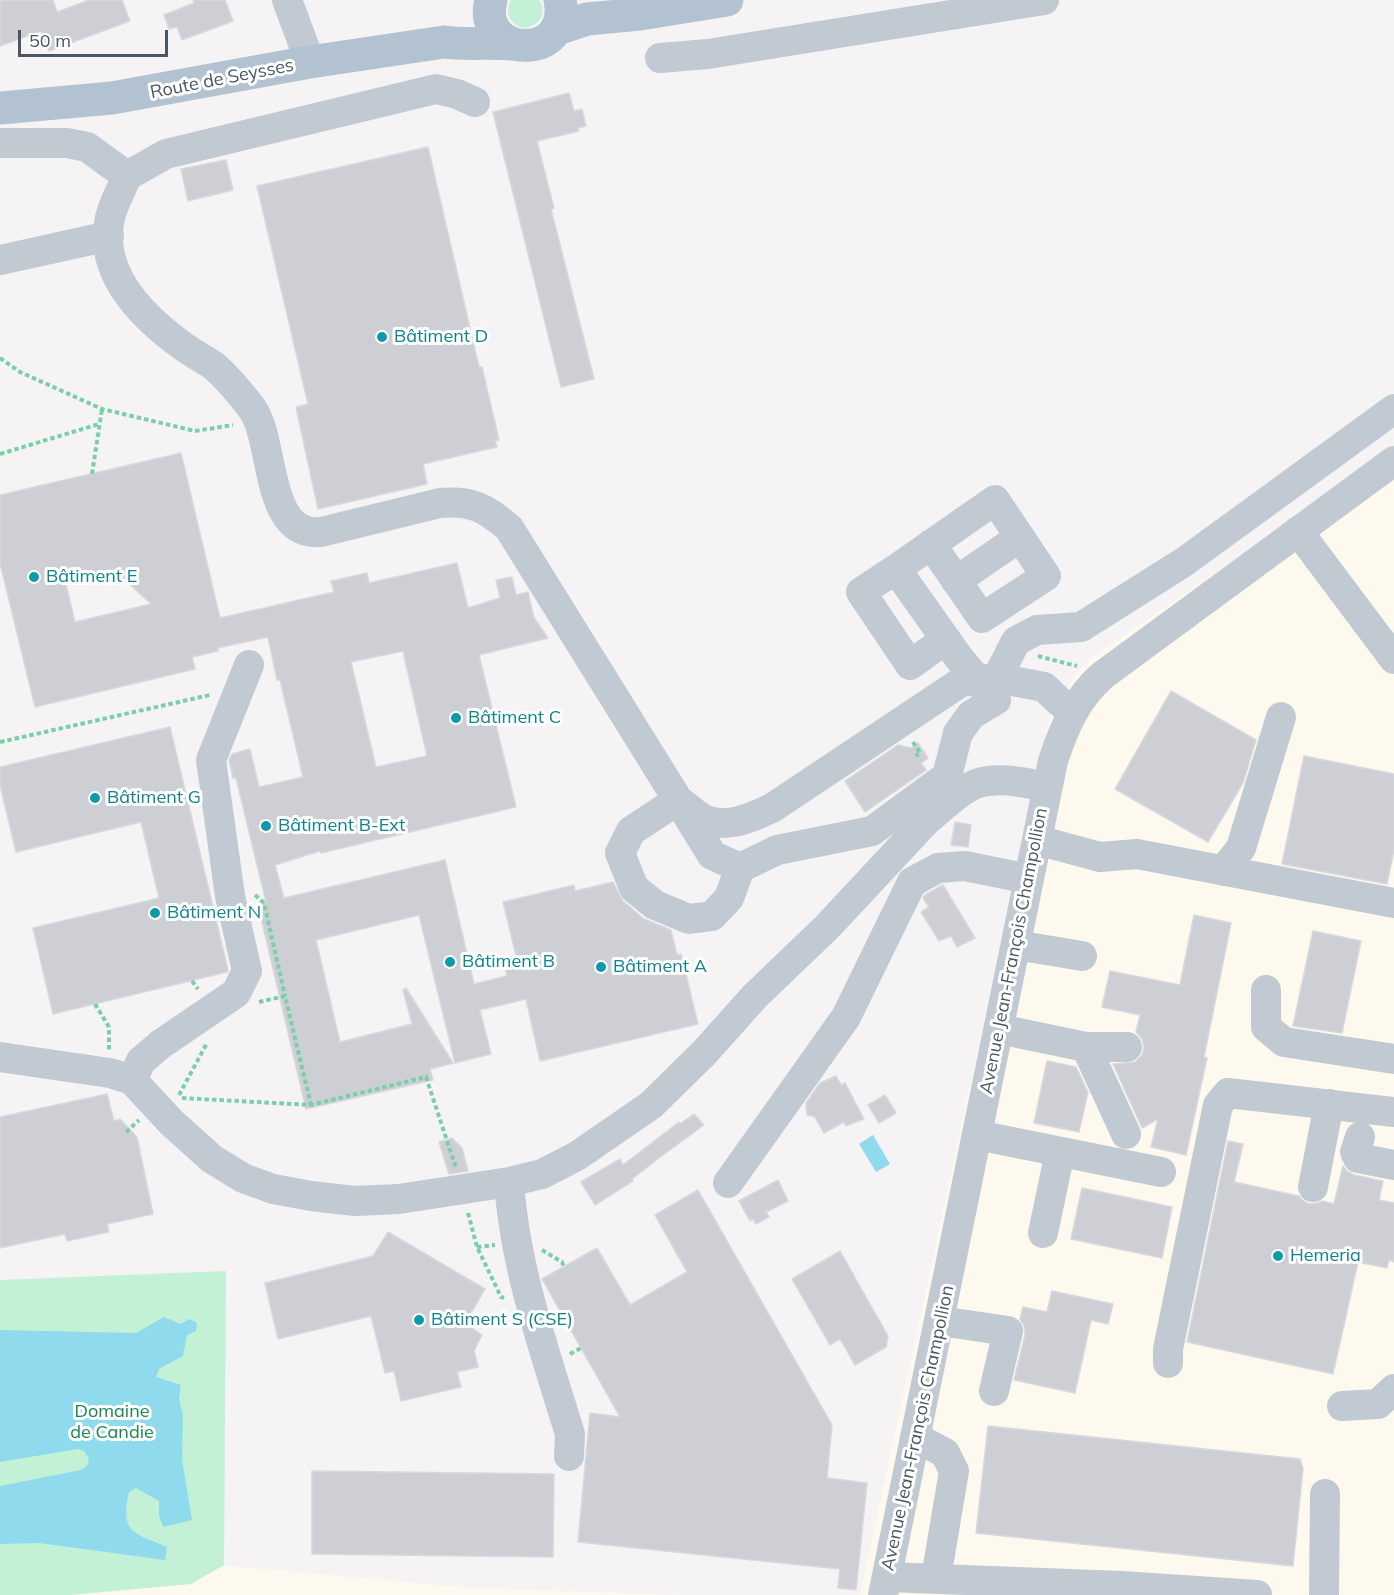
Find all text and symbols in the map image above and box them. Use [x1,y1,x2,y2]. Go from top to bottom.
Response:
scale bar [21,18,171,56]
text: 50 m [29,29,71,52]
street label: Route de Seysses [148,54,296,104]
place label: Bâtiment D [394,326,488,348]
marker: Bâtiment D [375,330,389,344]
place label: Bâtiment E [46,566,137,588]
marker: Bâtiment E [27,570,41,584]
place label: Bâtiment C [468,707,561,729]
marker: Bâtiment C [449,711,463,725]
place label: Bâtiment G [107,787,201,809]
marker: Bâtiment G [88,791,102,805]
street label: Avenue Jean-François Champollion [976,806,1052,1096]
place label: Bâtiment B-Ext [278,815,405,837]
marker: Bâtiment B-Ext [259,819,273,833]
place label: Bâtiment N [167,902,261,924]
marker: Bâtiment N [148,906,162,920]
place label: Bâtiment B [462,951,555,973]
marker: Bâtiment B [443,955,457,969]
place label: Bâtiment A [613,956,707,978]
marker: Bâtiment A [594,960,608,974]
place label: Hemeria [1290,1245,1361,1267]
marker: Hemeria [1271,1249,1285,1263]
street label: Avenue Jean-François Champollion [877,1283,959,1573]
place label: Bâtiment S (CSE) [431,1309,573,1331]
marker: Bâtiment S (CSE) [412,1313,426,1327]
park label: Domaine de Candie [70,1401,154,1444]

